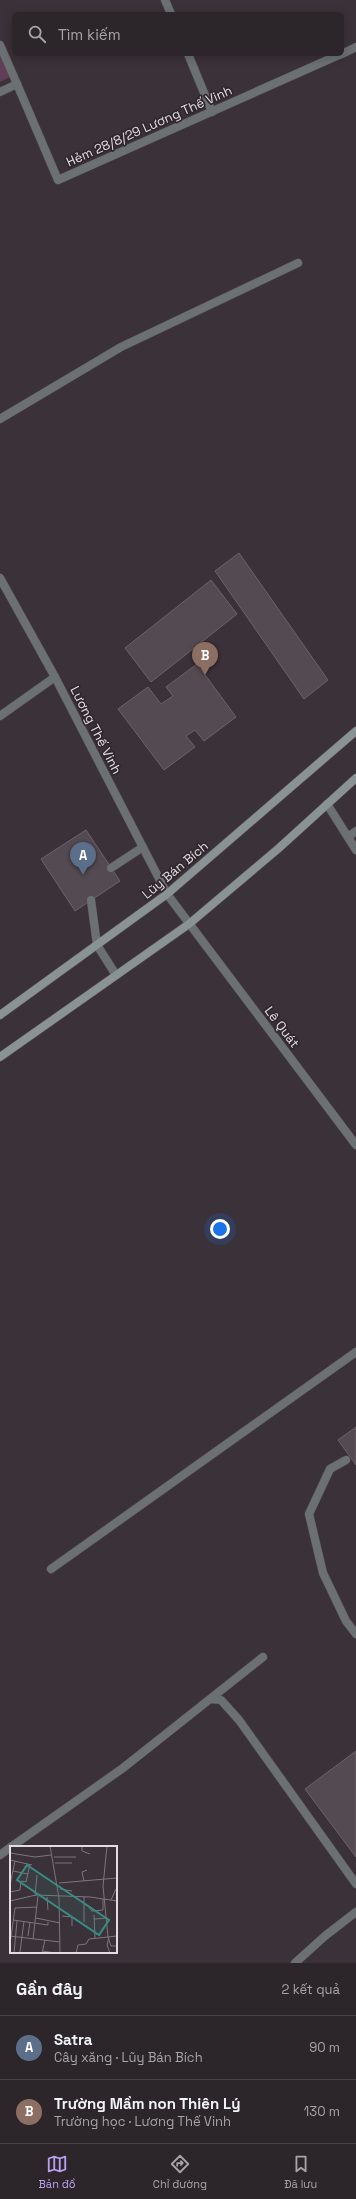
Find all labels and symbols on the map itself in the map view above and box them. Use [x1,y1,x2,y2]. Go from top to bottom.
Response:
street label: Hẻm 28/8/29 Lương Thế Vinh [63,82,235,170]
pin: B [192,642,218,675]
street label: Lương Thế Vinh [67,683,125,777]
street label: Lũy Bán Bích [138,837,212,903]
pin: A [70,842,96,875]
street label: Lê Quát [261,1003,303,1051]
your location [210,1219,230,1239]
inset map [10,1846,117,1953]

